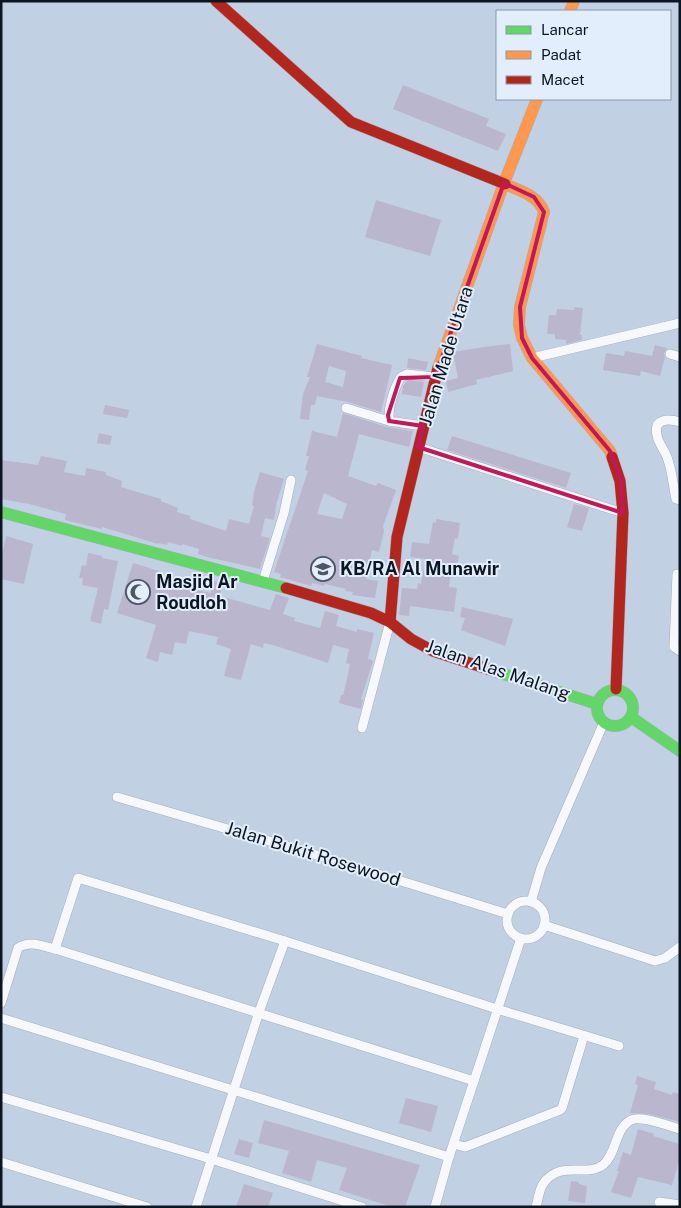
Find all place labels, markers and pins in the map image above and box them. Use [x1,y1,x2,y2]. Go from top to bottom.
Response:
school or university icon: KB/RA Al Munawir [310,556,336,582]
place label: KB/RA Al Munawir [340,558,500,579]
place label: Masjid Ar Roudloh [156,571,238,613]
mosque icon: Masjid Ar Roudloh [125,579,151,605]

